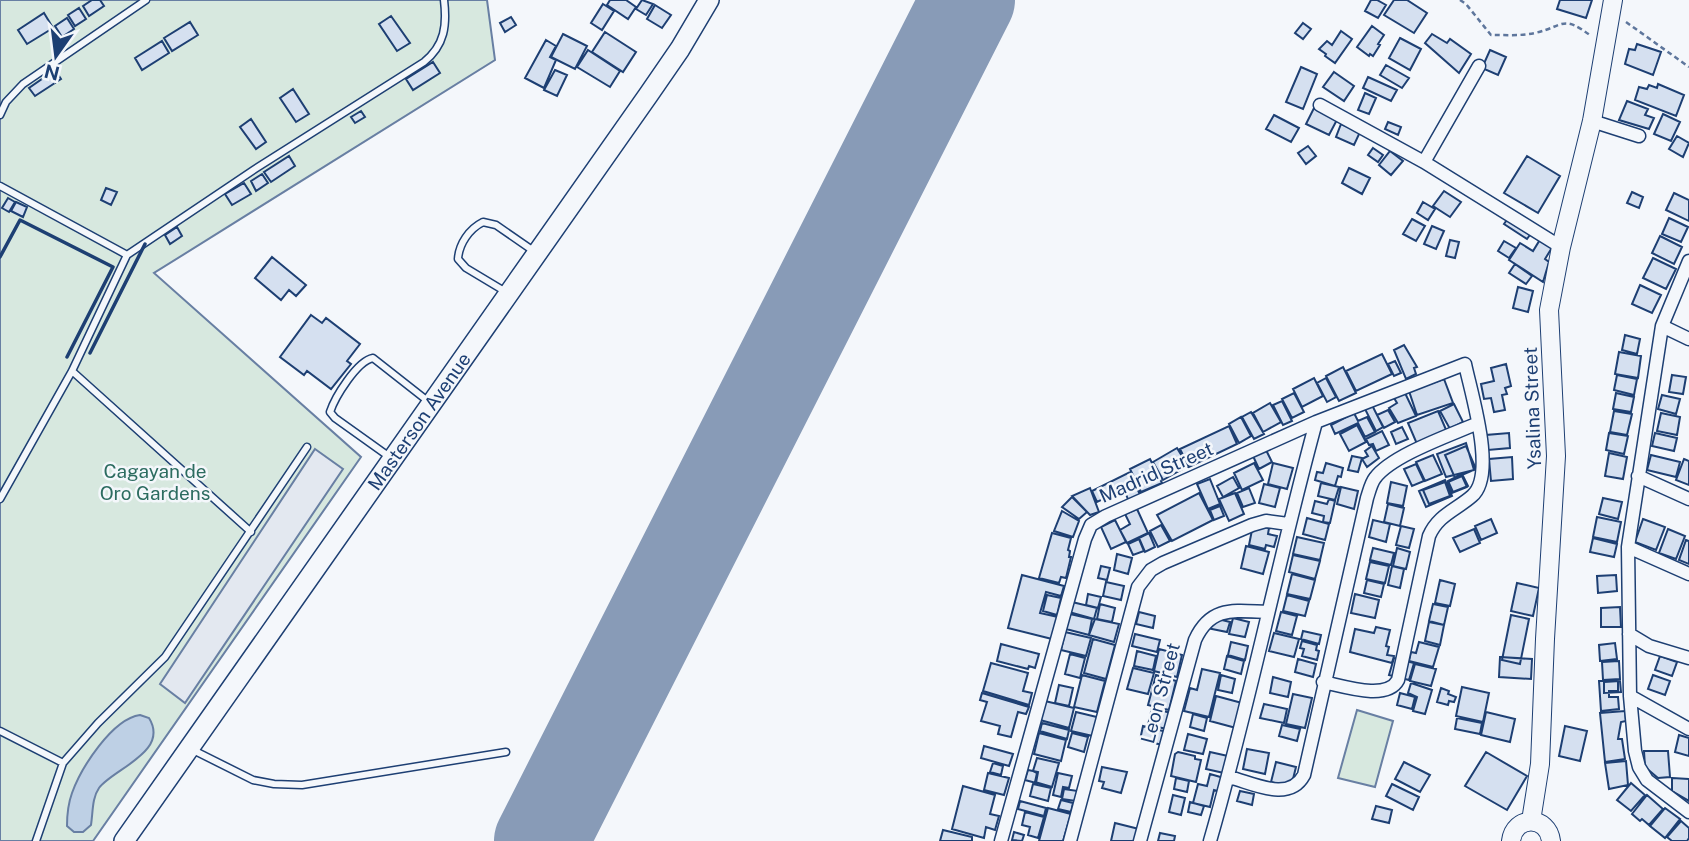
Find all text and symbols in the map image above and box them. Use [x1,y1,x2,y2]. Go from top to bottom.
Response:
north arrow [21,21,91,91]
text: N [42,60,62,85]
street label: Ysalina Street [1519,346,1545,470]
street label: Masterson Avenue [363,348,475,494]
street label: Madrid Street [1096,437,1216,507]
park label: Cagayan de Oro Gardens [100,460,210,504]
street label: Leon Street [1136,640,1184,746]

